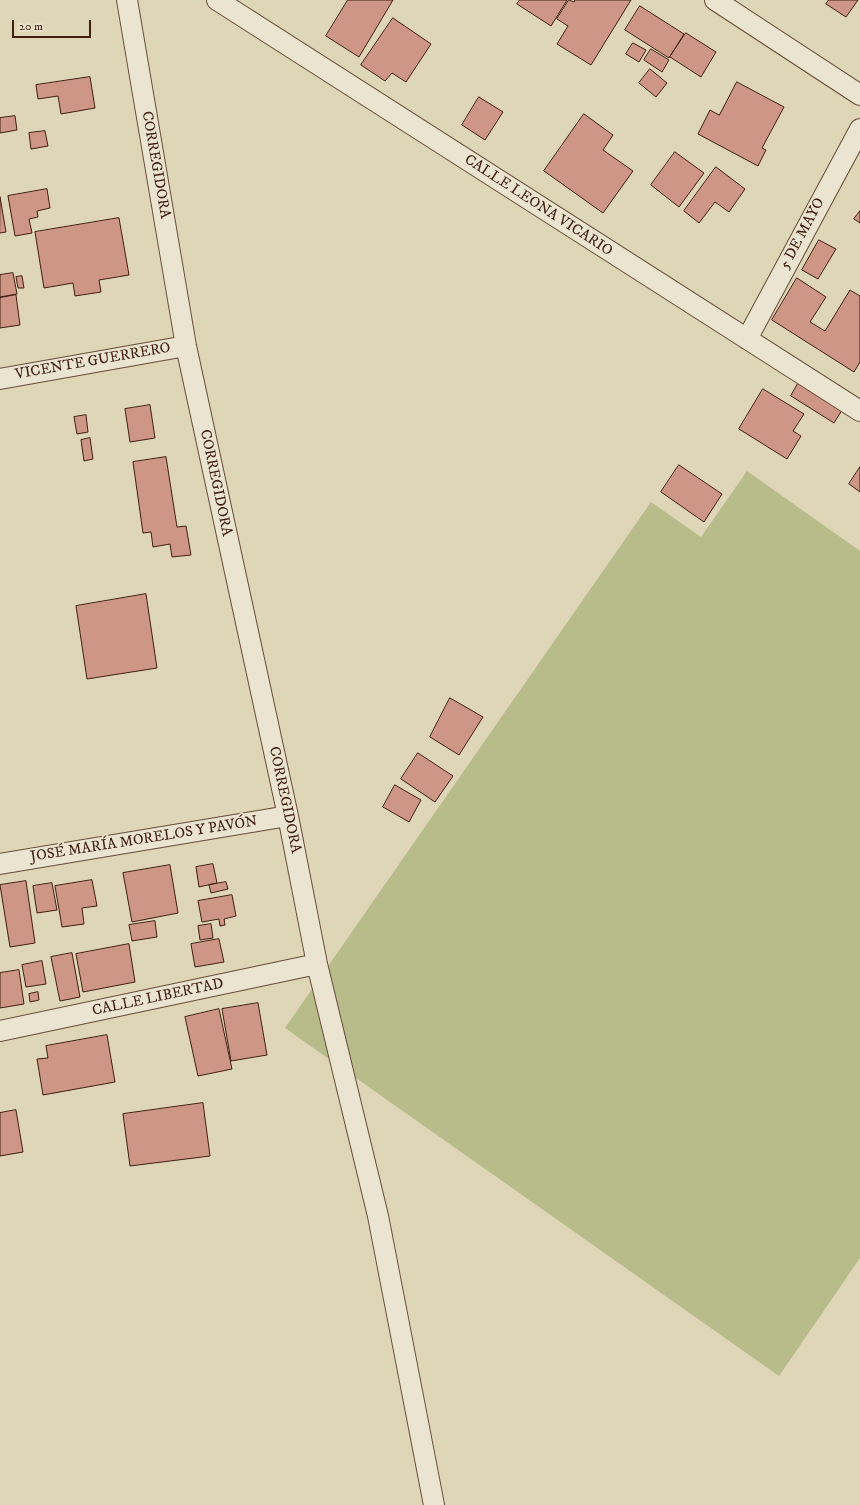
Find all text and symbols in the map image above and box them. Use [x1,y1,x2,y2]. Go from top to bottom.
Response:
scale bar [14,12,93,38]
text: 20 m [19,19,43,34]
street label: CORREGIDORA [137,110,173,220]
street label: CALLE LEONA VICARIO [460,151,616,261]
street label: 5 DE MAYO [777,195,829,273]
street label: VICENTE GUERRERO [14,339,172,385]
street label: CORREGIDORA [195,428,235,538]
street label: CORREGIDORA [264,745,304,855]
street label: JOSÉ MARÍA MORELOS Y PAVÓN [29,813,259,867]
street label: CALLE LIBERTAD [91,975,225,1021]

